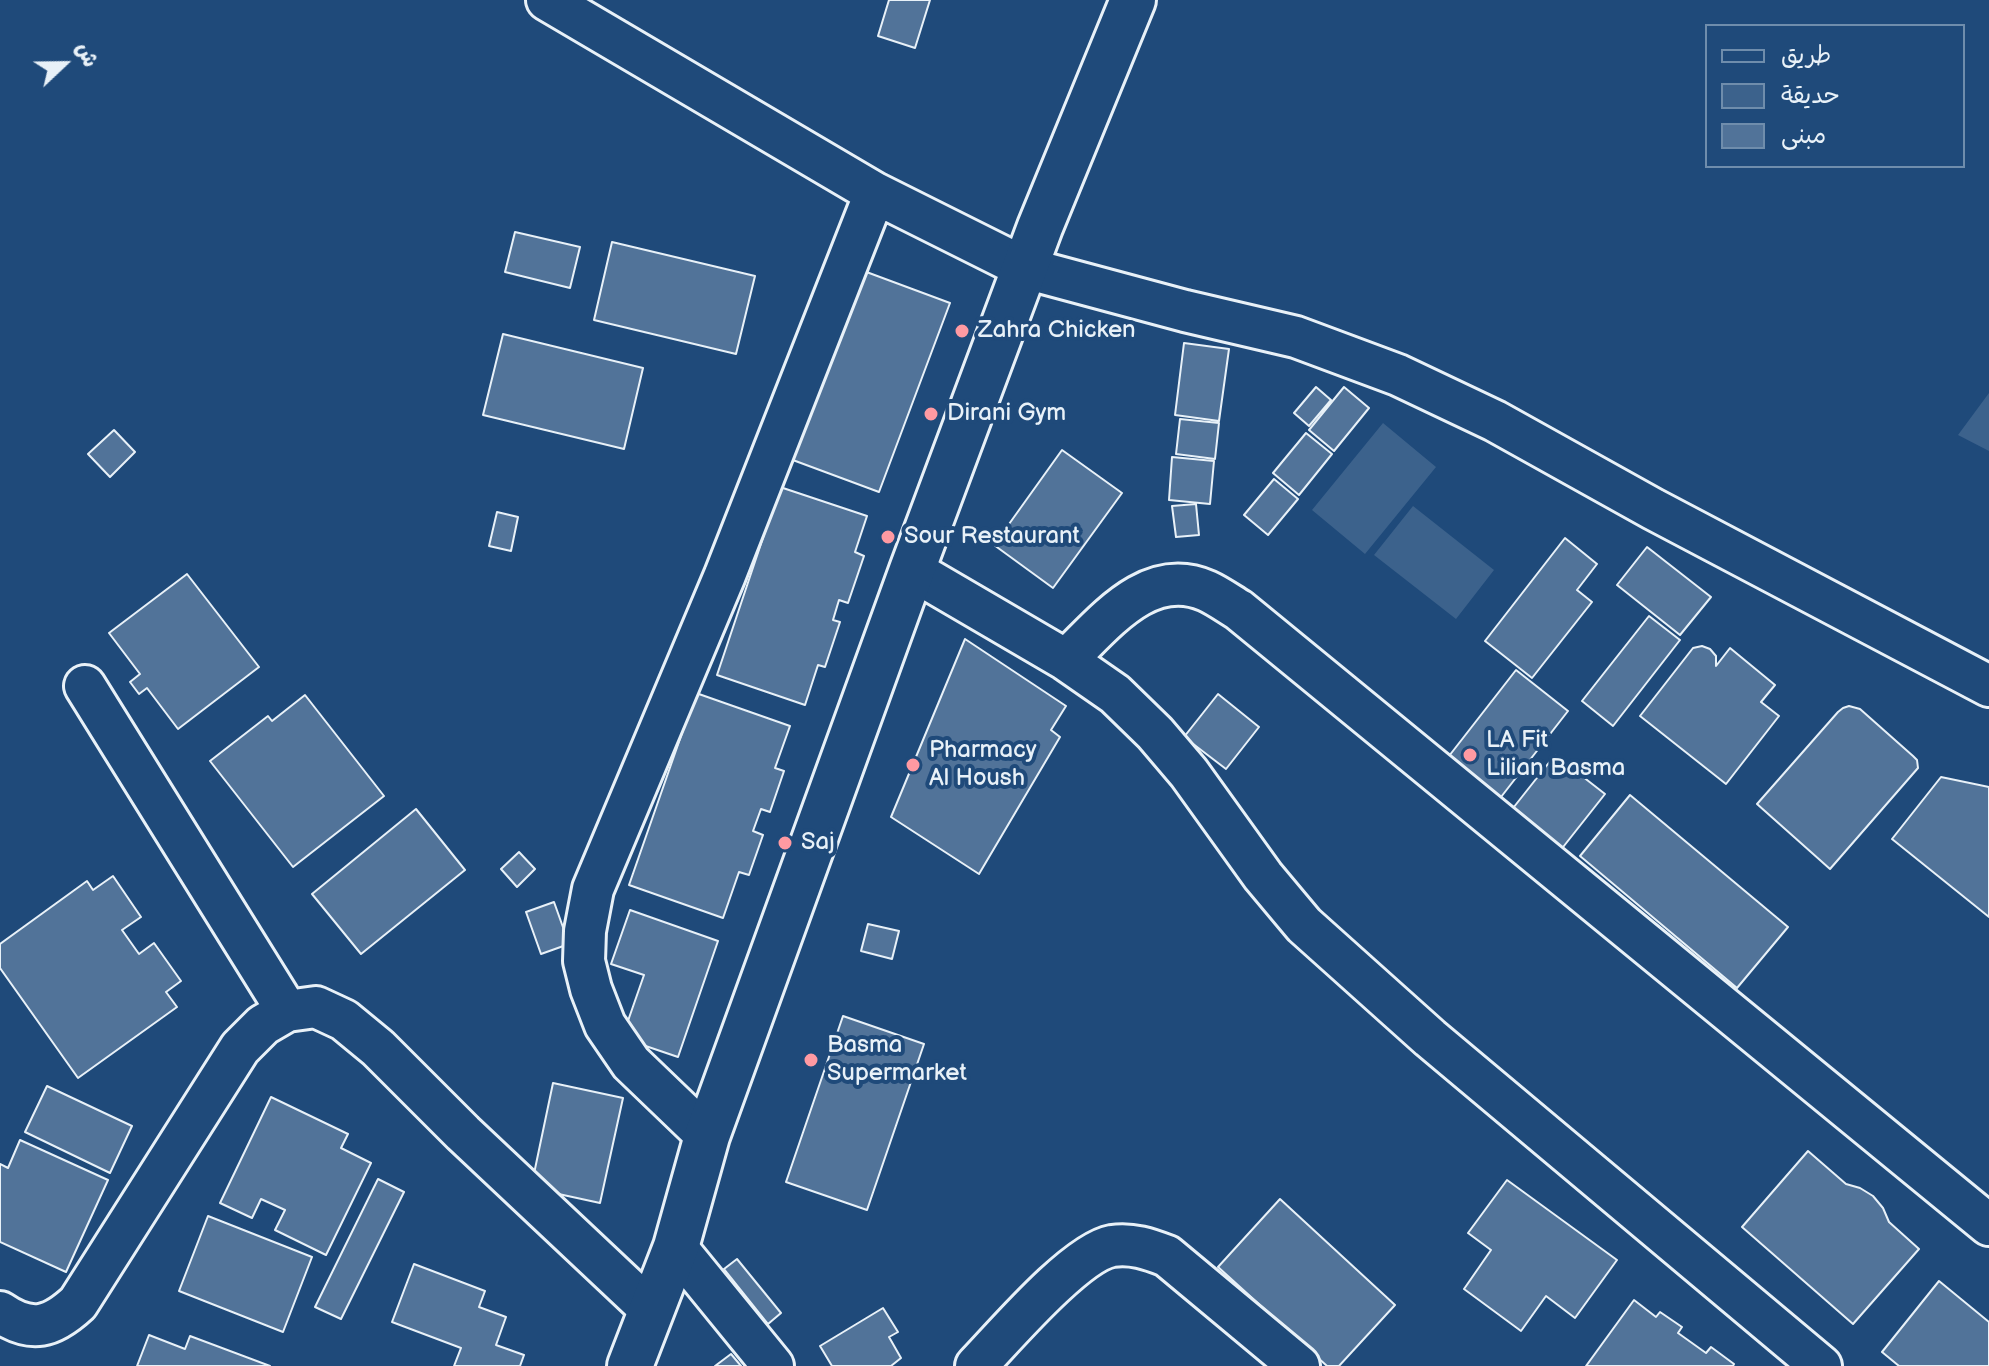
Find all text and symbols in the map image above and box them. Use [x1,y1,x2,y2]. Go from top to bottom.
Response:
north arrow [24,24,104,104]
legend [1705,24,1965,168]
text: ش [70,39,104,71]
text: طريق [1781,41,1831,70]
text: حديقة [1781,81,1840,110]
text: مبنى [1781,121,1826,150]
place label: Zahra Chicken [978,317,1136,345]
marker: Zahra Chicken [953,322,971,340]
place label: Dirani Gym [947,400,1066,428]
marker: Dirani Gym [922,405,940,423]
place label: Sour Restaurant [904,523,1080,551]
marker: Sour Restaurant [879,528,897,546]
place label: LA Fit Lilian Basma [1486,727,1625,783]
place label: Pharmacy Al Housh [929,737,1036,793]
marker: LA Fit Lilian Basma [1461,746,1479,764]
marker: Pharmacy Al Housh [904,756,922,774]
place label: Saj [801,829,835,857]
marker: Saj [776,834,794,852]
place label: Basma Supermarket [827,1032,967,1088]
marker: Basma Supermarket [802,1051,820,1069]

